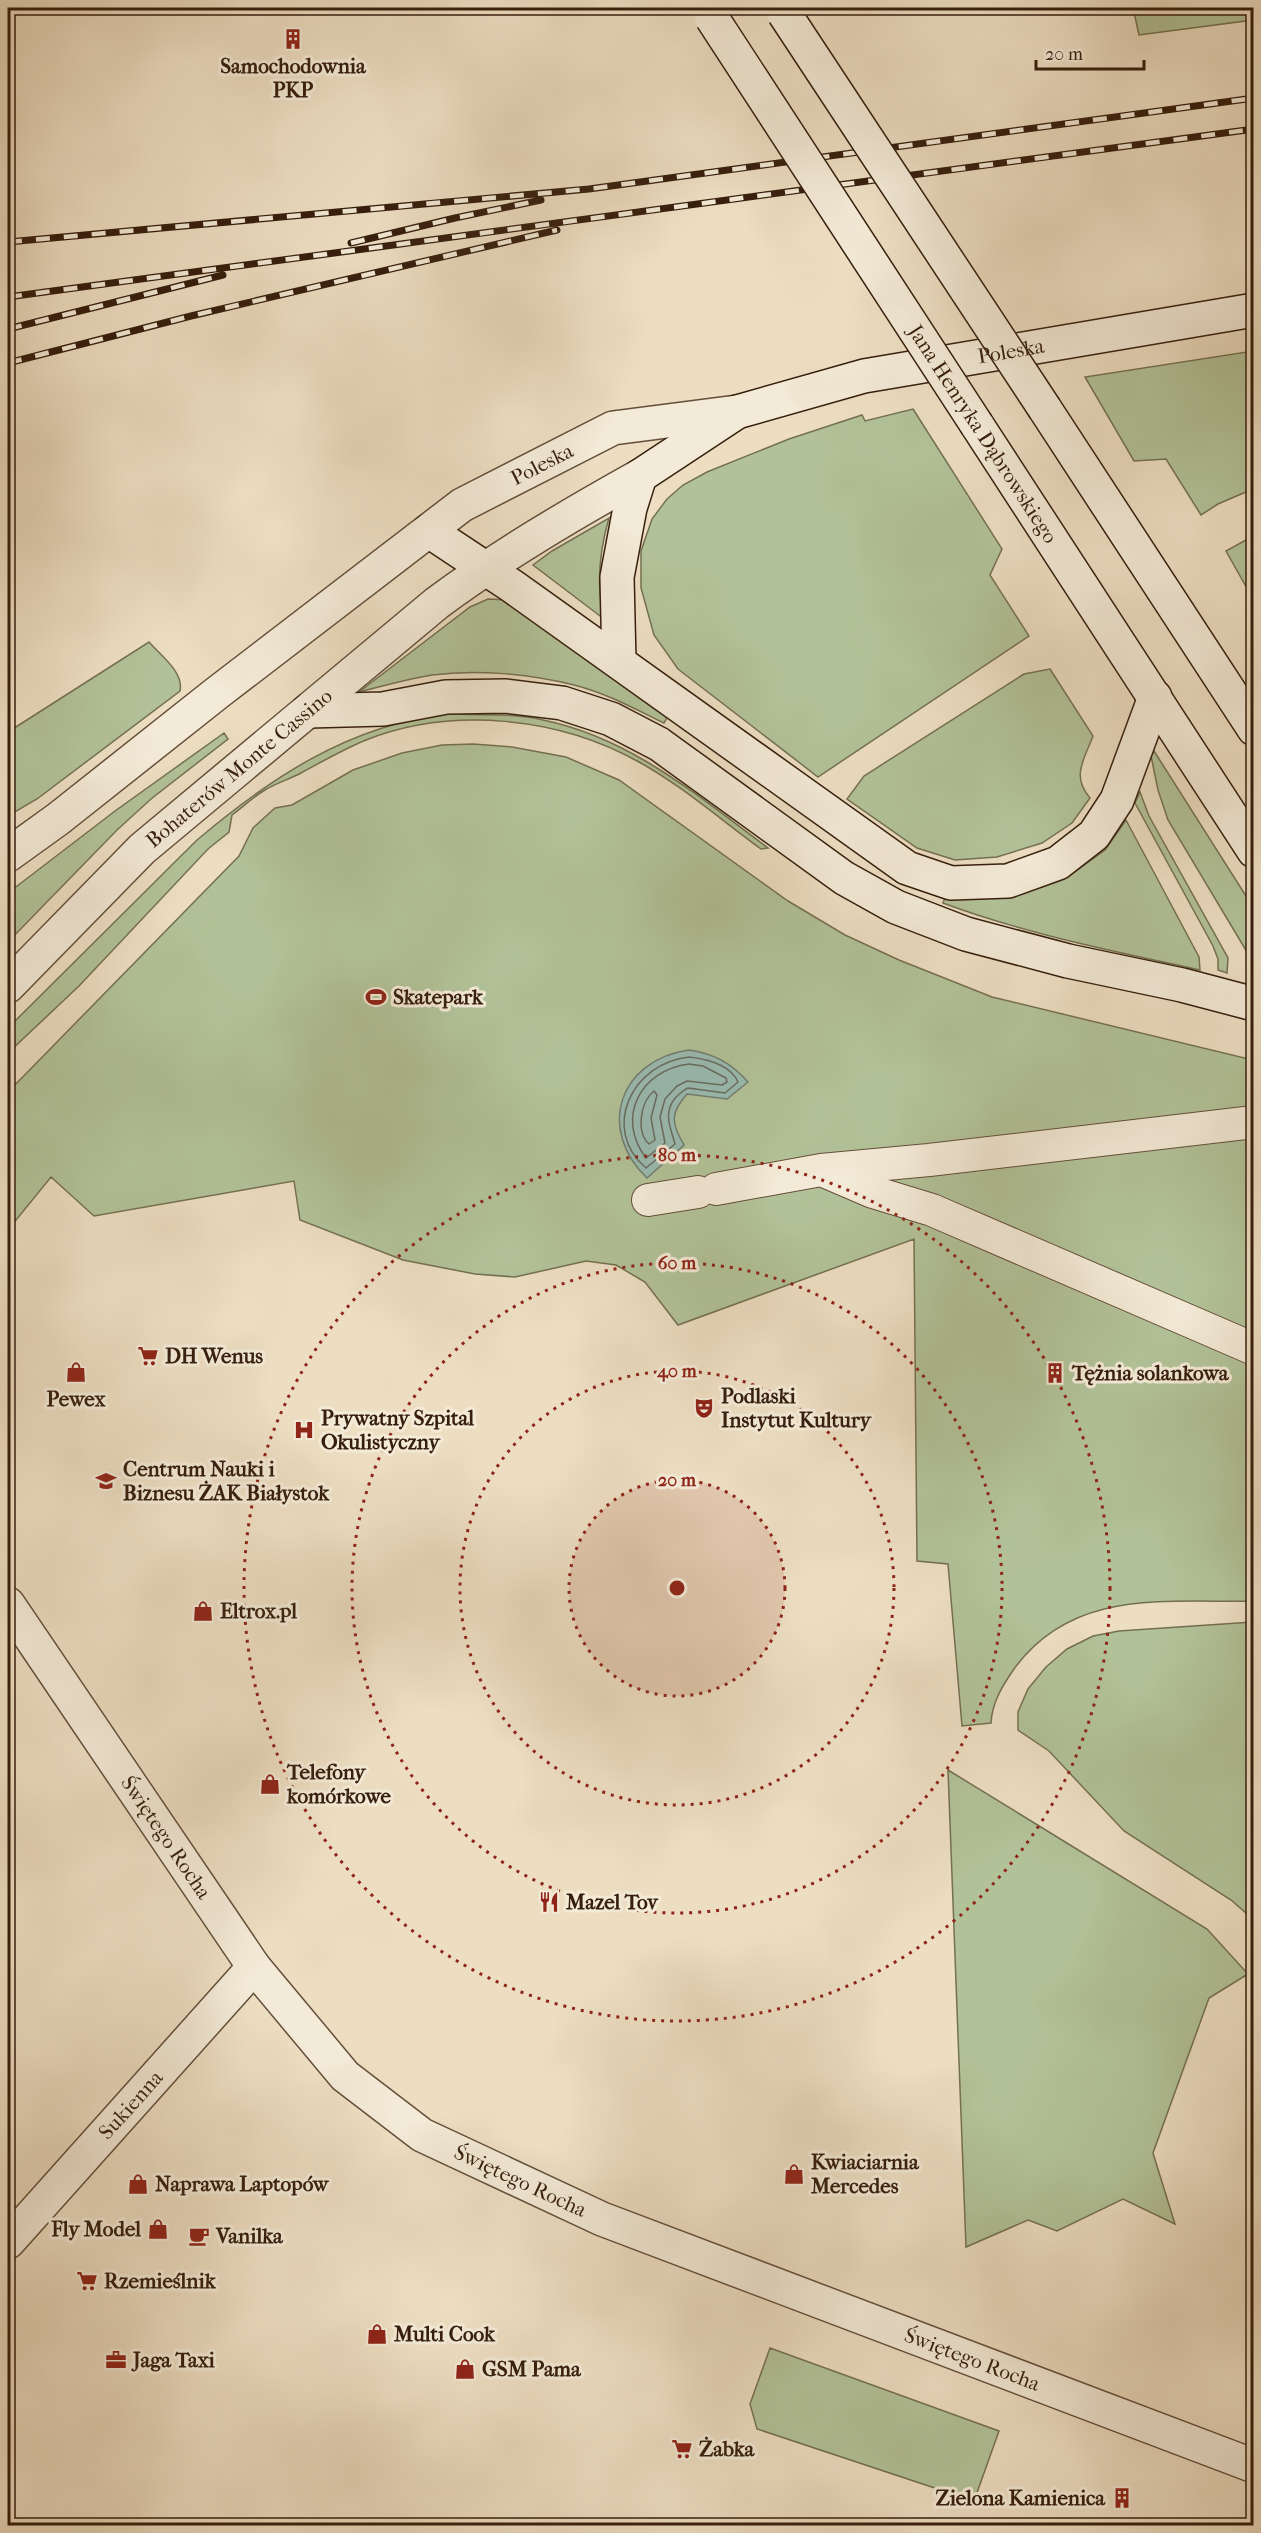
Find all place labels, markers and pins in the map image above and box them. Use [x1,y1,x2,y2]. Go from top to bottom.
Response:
building icon: Samochodownia PKP [281,27,305,51]
place label: Samochodownia PKP [220,54,367,102]
sports icon: Skatepark [364,985,388,1009]
place label: Skatepark [393,985,484,1009]
supermarket icon: DH Wenus [136,1344,160,1368]
place label: DH Wenus [165,1344,263,1368]
shop icon: Pewex [64,1360,88,1384]
building icon: Tężnia solankowa [1043,1361,1067,1385]
place label: Tężnia solankowa [1071,1361,1230,1386]
place label: Podlaski Instytut Kultury [721,1384,873,1432]
place label: Pewex [47,1387,106,1411]
theatre icon: Podlaski Instytut Kultury [692,1396,716,1420]
place label: Prywatny Szpital Okulistyczny [321,1406,474,1454]
hospital icon: Prywatny Szpital Okulistyczny [292,1418,316,1442]
place label: Centrum Nauki i Biznesu ŻAK Białystok [123,1457,330,1505]
school or university icon: Centrum Nauki i Biznesu ŻAK Białystok [94,1469,118,1493]
centre of rings [667,1578,687,1598]
shop icon: Eltrox.pl [191,1599,215,1623]
place label: Eltrox.pl [220,1599,297,1623]
place label: Telefony komórkowe [286,1760,392,1808]
shop icon: Telefony komórkowe [258,1772,282,1796]
restaurant icon: Mazel Tov [537,1890,561,1914]
place label: Mazel Tov [565,1890,659,1914]
place label: Kwiaciarnia Mercedes [810,2150,920,2198]
shop icon: Kwiaciarnia Mercedes [782,2162,806,2186]
shop icon: Naprawa Laptopów [126,2172,150,2196]
place label: Naprawa Laptopów [155,2172,330,2196]
place label: Fly Model [50,2217,141,2241]
shop icon: Fly Model [146,2217,170,2241]
cafe icon: Vanilka [187,2224,211,2248]
place label: Vanilka [215,2224,284,2248]
supermarket icon: Rzemieślnik [75,2269,99,2293]
place label: Rzemieślnik [104,2269,217,2293]
shop icon: Multi Cook [365,2322,389,2346]
place label: Multi Cook [393,2322,496,2346]
office icon: Jaga Taxi [104,2348,128,2372]
place label: Jaga Taxi [131,2348,216,2372]
shop icon: GSM Pama [453,2357,477,2381]
place label: GSM Pama [482,2357,582,2381]
place label: Żabka [699,2436,756,2461]
supermarket icon: Żabka [670,2437,694,2461]
place label: Zielona Kamienica [936,2486,1106,2510]
building icon: Zielona Kamienica [1110,2486,1134,2510]

